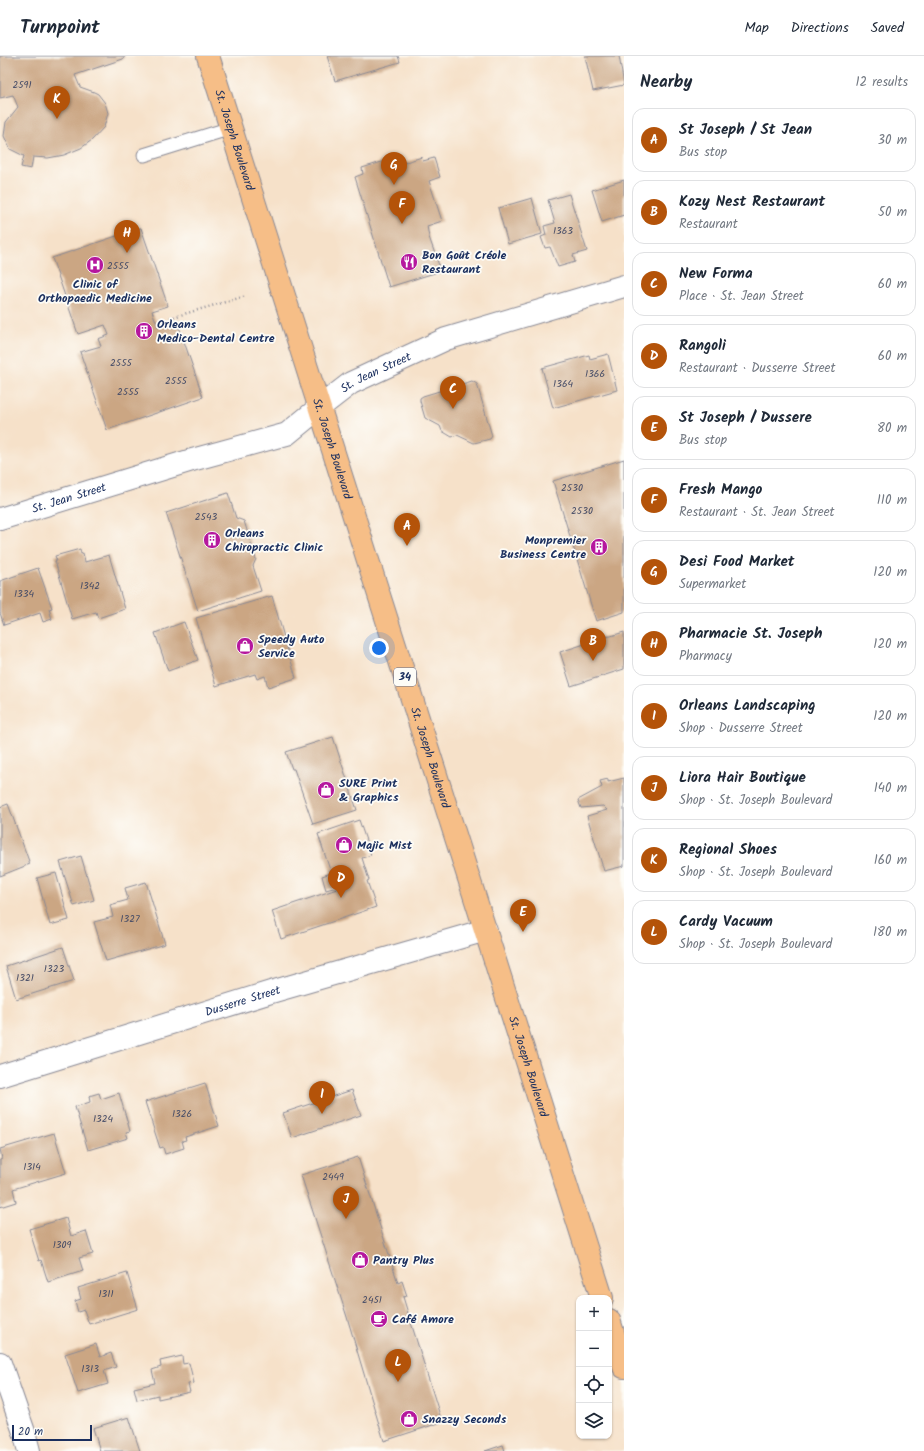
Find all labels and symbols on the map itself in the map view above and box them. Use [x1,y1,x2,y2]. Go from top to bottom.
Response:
house number: 2591 [12,77,32,93]
pin: K [44,86,70,119]
street label: St. Joseph Boulevard [210,87,260,194]
pin: G [381,152,407,185]
pin: F [389,191,415,224]
pin: H [114,220,140,253]
house number: 1363 [553,223,573,239]
place label: Bon Goût Créole Restaurant [422,246,507,279]
restaurant icon: Bon Goût Créole Restaurant [399,252,419,272]
hospital icon: Clinic of Orthopaedic Medicine [85,255,105,275]
house number: 2555 [107,258,130,274]
place label: Clinic of Orthopaedic Medicine [38,275,152,308]
place label: Orleans Medico-Dental Centre [157,315,275,348]
building icon: Orleans Medico-Dental Centre [134,321,154,341]
street label: St. Jean Street [336,347,415,398]
house number: 2555 [110,355,133,371]
house number: 1366 [585,366,605,382]
house number: 2555 [165,373,188,389]
pin: C [440,376,466,409]
house number: 1364 [553,376,573,392]
house number: 2555 [117,384,140,400]
street label: St. Joseph Boulevard [308,396,358,503]
street label: St. Jean Street [29,477,109,518]
house number: 2530 [561,480,583,496]
house number: 2530 [571,503,593,519]
house number: 2543 [195,509,217,525]
pin: A [394,513,420,546]
place label: Orleans Chiropractic Clinic [225,524,323,557]
building icon: Orleans Chiropractic Clinic [202,530,222,550]
place label: Monpremier Business Centre [500,531,587,564]
building icon: Monpremier Business Centre [589,537,609,557]
house number: 1342 [80,578,100,594]
house number: 1334 [14,586,35,602]
pin: B [580,628,606,661]
place label: Speedy Auto Service [258,630,325,663]
shop icon: Speedy Auto Service [235,636,255,656]
your location [369,638,389,658]
road number: 34 [394,668,416,686]
street label: St. Joseph Boulevard [406,705,456,812]
place label: SURE Print & Graphics [339,774,399,807]
shop icon: SURE Print & Graphics [316,780,336,800]
shop icon: Majic Mist [334,835,354,855]
place label: Majic Mist [357,836,413,855]
pin: D [328,865,354,898]
pin: E [510,899,536,932]
house number: 1327 [120,911,140,927]
house number: 1323 [44,961,64,977]
house number: 1321 [16,970,34,986]
street label: Dusserre Street [203,980,283,1021]
street label: St. Joseph Boulevard [504,1013,554,1120]
pin: I [309,1081,335,1114]
house number: 1326 [172,1106,192,1122]
house number: 1324 [93,1111,114,1127]
house number: 1314 [23,1159,41,1175]
house number: 2449 [322,1169,344,1185]
pin: J [333,1186,359,1219]
house number: 1309 [53,1237,71,1253]
shop icon: Pantry Plus [350,1250,370,1270]
place label: Pantry Plus [373,1251,435,1270]
house number: 1311 [98,1286,114,1302]
house number: 2451 [362,1292,382,1308]
cafe icon: Café Amore [369,1309,389,1329]
place label: Café Amore [392,1310,454,1329]
pin: L [385,1349,411,1382]
house number: 1313 [81,1361,99,1377]
shop icon: Snazzy Seconds [399,1409,419,1429]
place label: Snazzy Seconds [422,1410,507,1429]
scale bar [12,1423,92,1442]

